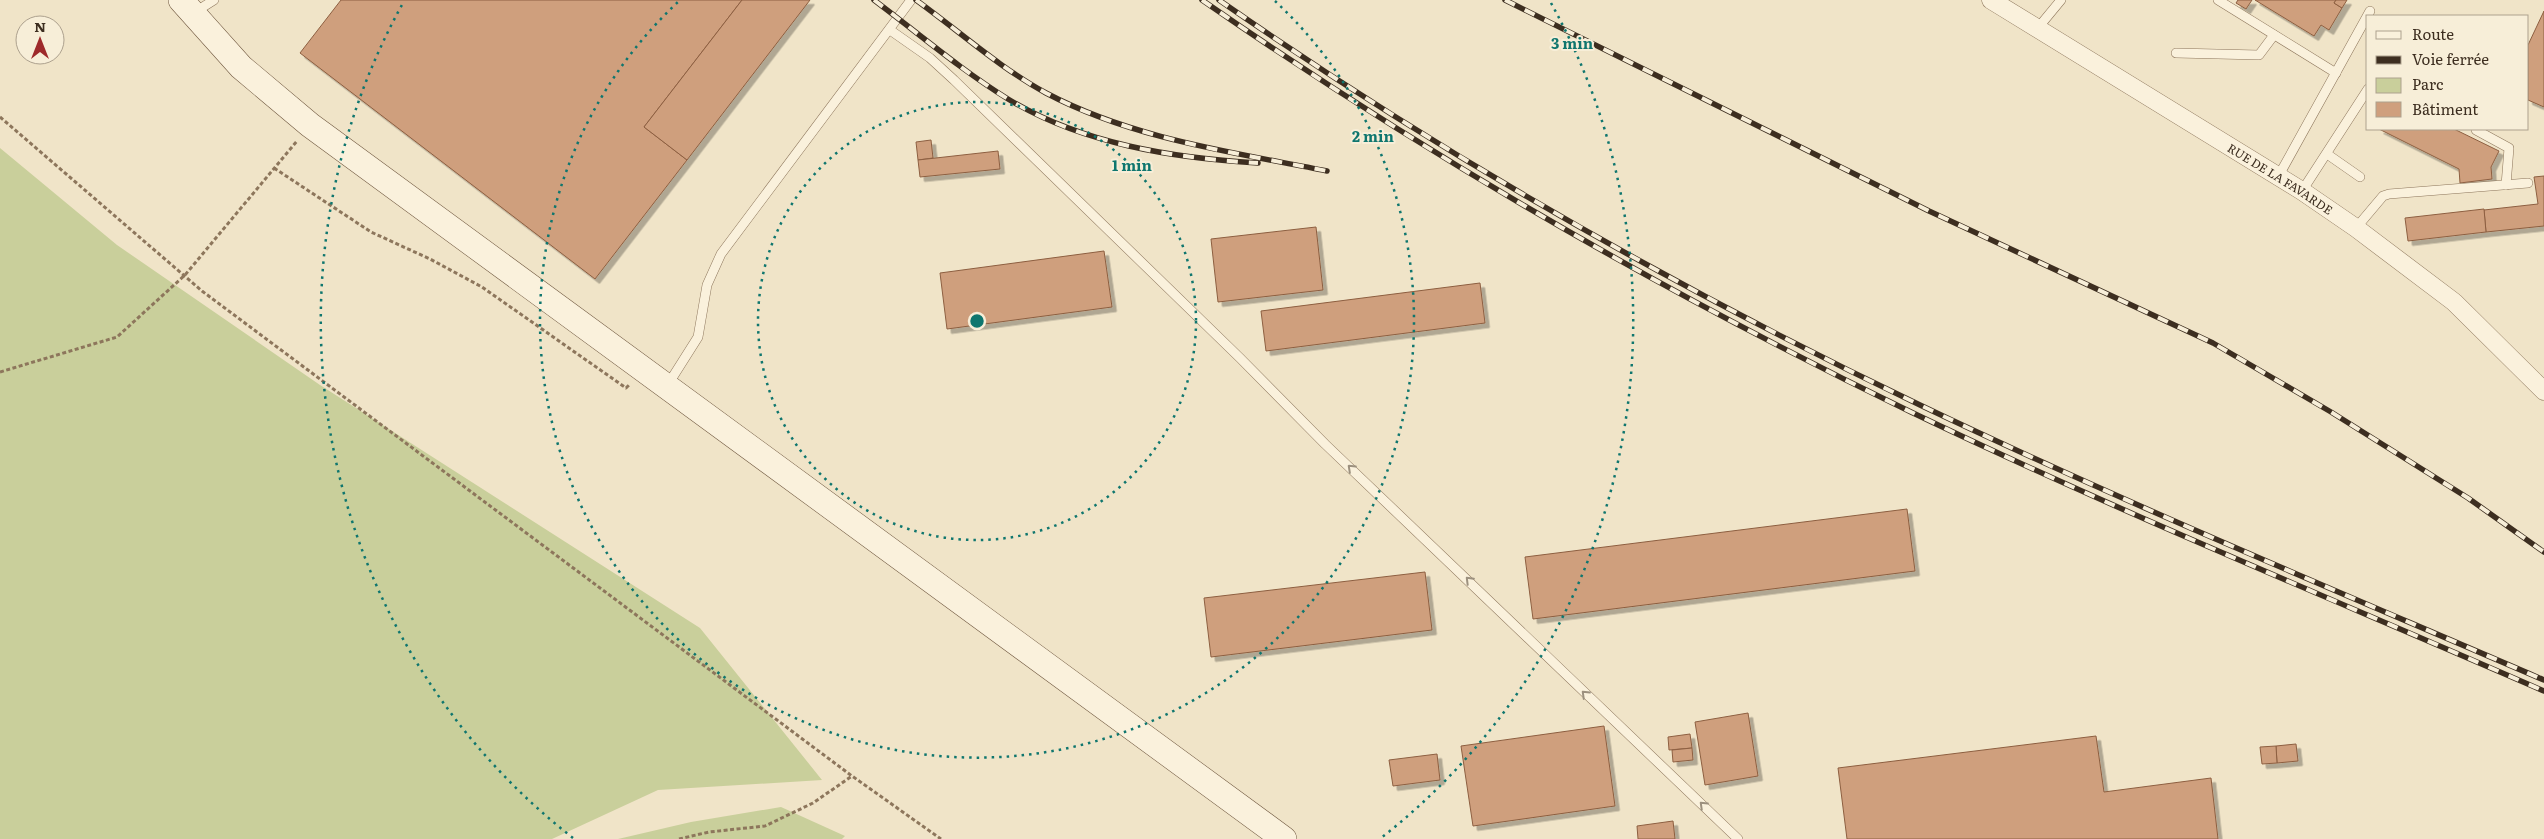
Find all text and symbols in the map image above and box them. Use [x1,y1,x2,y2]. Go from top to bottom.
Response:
north arrow [15,15,65,65]
legend [2366,15,2529,130]
text: N [34,16,46,36]
text: Route [2412,22,2454,45]
text: 3 min [1551,31,1594,54]
text: Voie ferrée [2412,47,2489,70]
text: Parc [2412,72,2444,95]
text: Bâtiment [2412,97,2478,120]
text: 2 min [1352,124,1395,147]
street label: RUE DE LA FAVARDE [2224,138,2337,219]
text: 1 min [1112,153,1153,176]
centre of rings [968,312,986,330]
one-way arrow [1348,465,1357,474]
one-way arrow [1466,577,1475,586]
one-way arrow [1581,691,1590,700]
one-way arrow [1700,802,1709,811]

